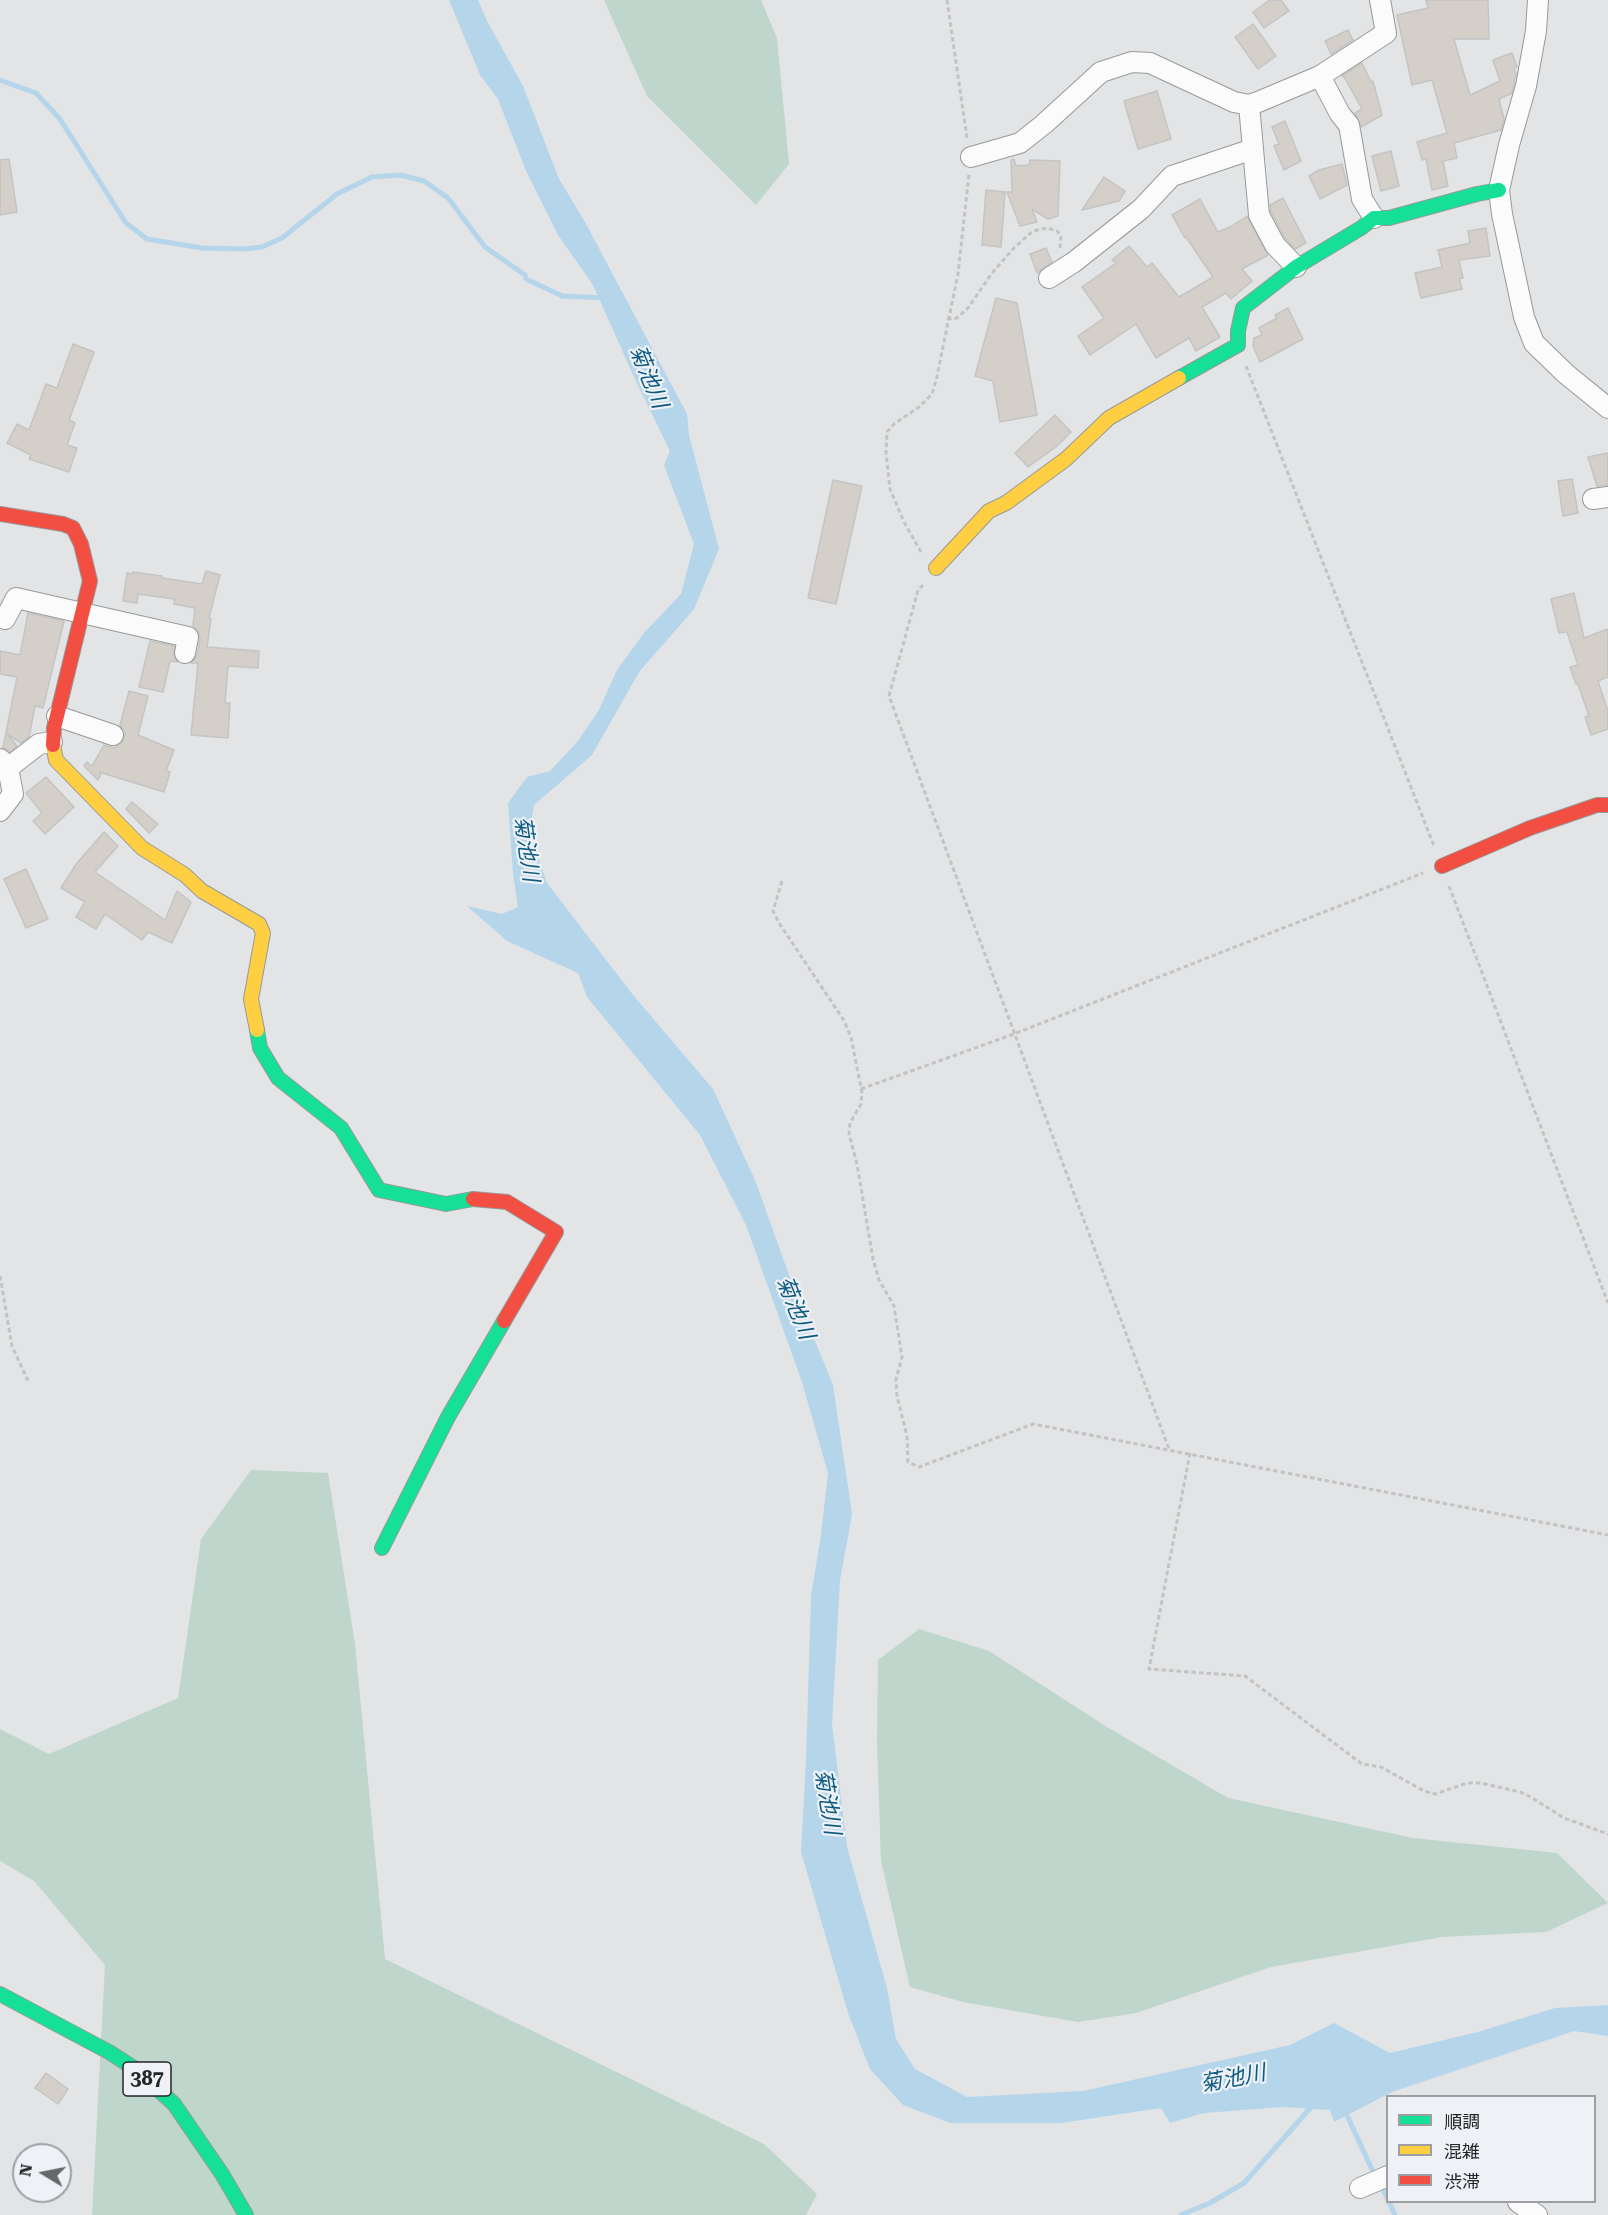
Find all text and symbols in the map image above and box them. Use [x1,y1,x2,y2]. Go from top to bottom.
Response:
water label: 菊池川 [623,341,673,413]
water label: 菊池川 [508,814,544,884]
water label: 菊池川 [770,1272,820,1344]
water label: 菊池川 [809,1767,845,1837]
water label: 菊池川 [1198,2060,1268,2098]
road number: 387 [123,2062,171,2096]
legend [1386,2095,1596,2203]
text: 順調 [1444,2111,1480,2132]
text: 混雑 [1444,2141,1480,2162]
north arrow [12,2143,72,2203]
text: N [15,2162,36,2178]
text: 渋滞 [1444,2171,1480,2192]

